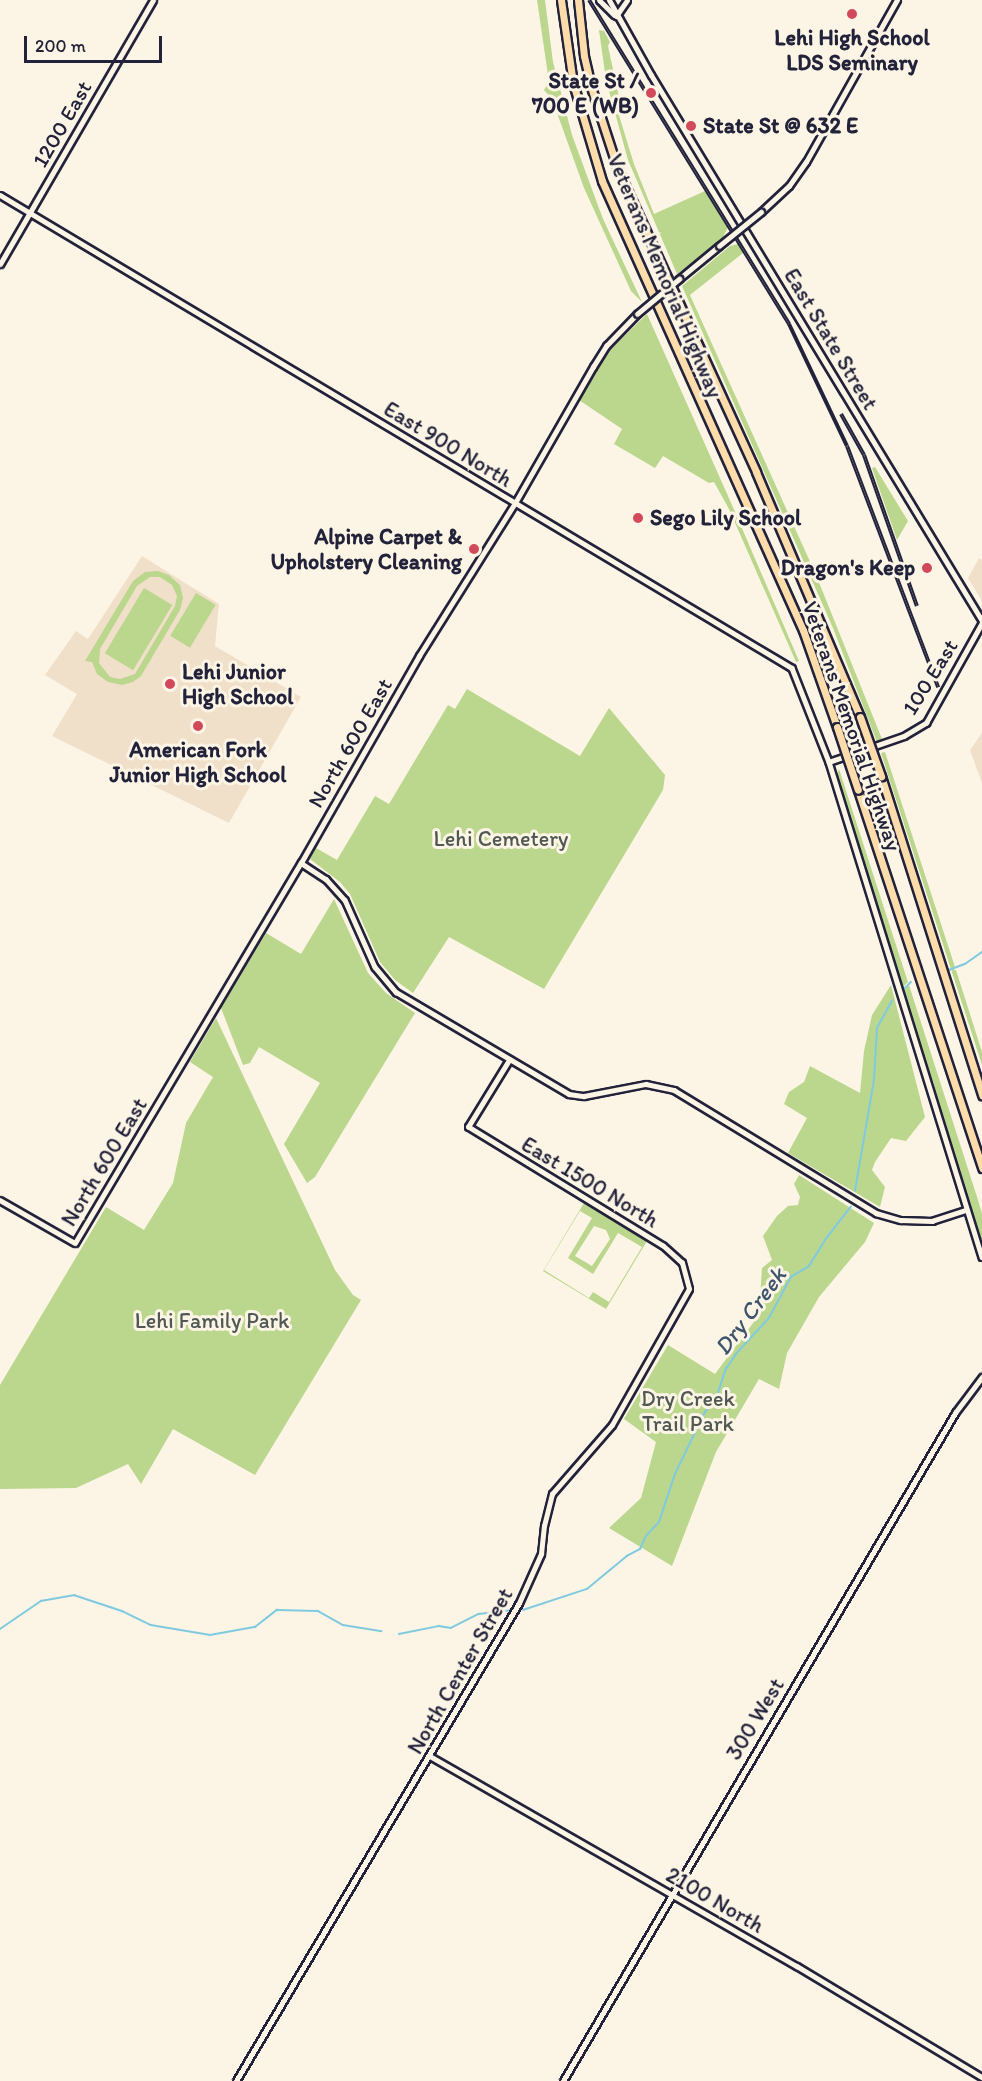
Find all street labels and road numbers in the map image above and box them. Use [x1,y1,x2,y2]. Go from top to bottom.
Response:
street label: 1200 East [27,76,97,172]
street label: Veterans Memorial Highway [602,150,728,402]
street label: East State Street [778,263,884,415]
street label: East 900 North [379,395,517,493]
street label: Veterans Memorial Highway [797,598,907,854]
street label: 100 East [897,634,963,720]
street label: North 600 East [302,674,398,812]
street label: North 600 East [55,1093,153,1231]
street label: East 1500 North [517,1131,663,1233]
street label: North Center Street [402,1583,518,1759]
street label: 300 West [720,1673,790,1765]
street label: 2100 North [661,1861,769,1939]

